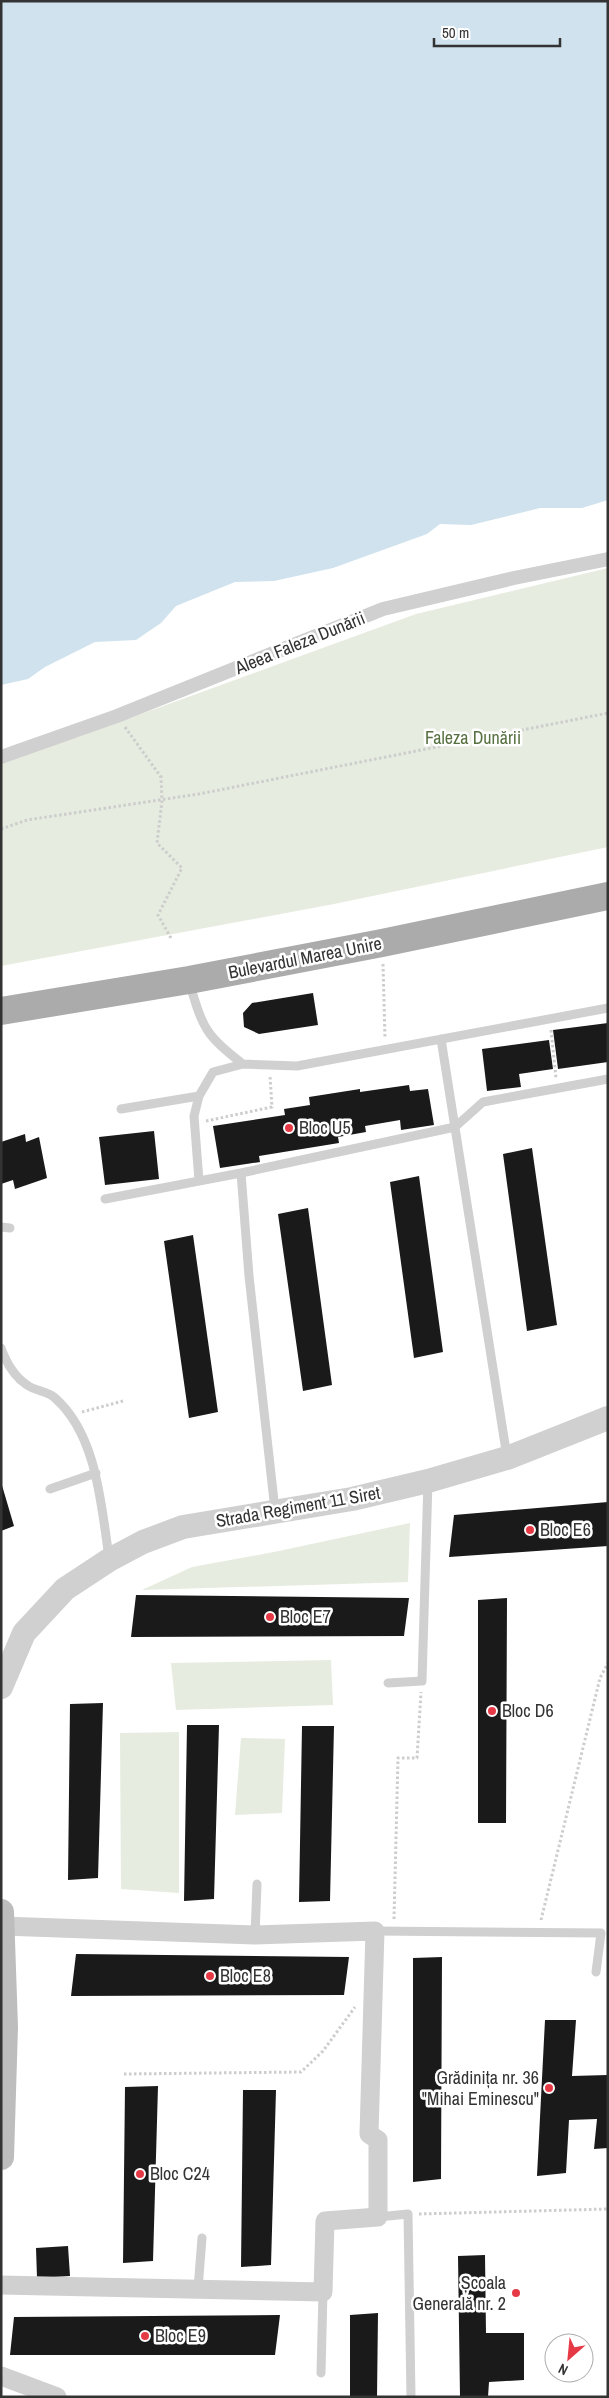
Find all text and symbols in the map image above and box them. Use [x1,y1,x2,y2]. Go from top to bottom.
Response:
scale bar [434,15,560,47]
text: 50 m [442,22,469,43]
street label: Aleea Faleza Dunării [230,605,368,680]
park label: Faleza Dunării [425,725,521,750]
street label: Bulevardul Marea Unire [226,930,384,985]
place label: Bloc U5 [299,1115,351,1140]
marker: Bloc U5 [283,1122,295,1134]
street label: Strada Regiment 11 Siret [214,1480,382,1533]
place label: Bloc E6 [540,1517,591,1542]
marker: Bloc E6 [524,1524,536,1536]
place label: Bloc E7 [280,1604,331,1629]
marker: Bloc E7 [264,1611,276,1623]
place label: Bloc D6 [502,1698,554,1723]
marker: Bloc D6 [486,1705,498,1717]
place label: Bloc E8 [220,1963,271,1988]
marker: Bloc E8 [204,1970,216,1982]
place label: Grădinița nr. 36 "Mihai Eminescu" [422,2065,539,2111]
marker: Grădinița nr. 36 "Mihai Eminescu" [543,2082,555,2094]
place label: Bloc C24 [150,2161,210,2186]
marker: Bloc C24 [134,2168,146,2180]
place label: Școala Generală nr. 2 [412,2270,506,2316]
marker: Școala Generală nr. 2 [510,2287,522,2299]
place label: Bloc E9 [155,2323,206,2348]
marker: Bloc E9 [139,2330,151,2342]
north arrow [544,2333,594,2383]
text: N [555,2360,571,2379]

